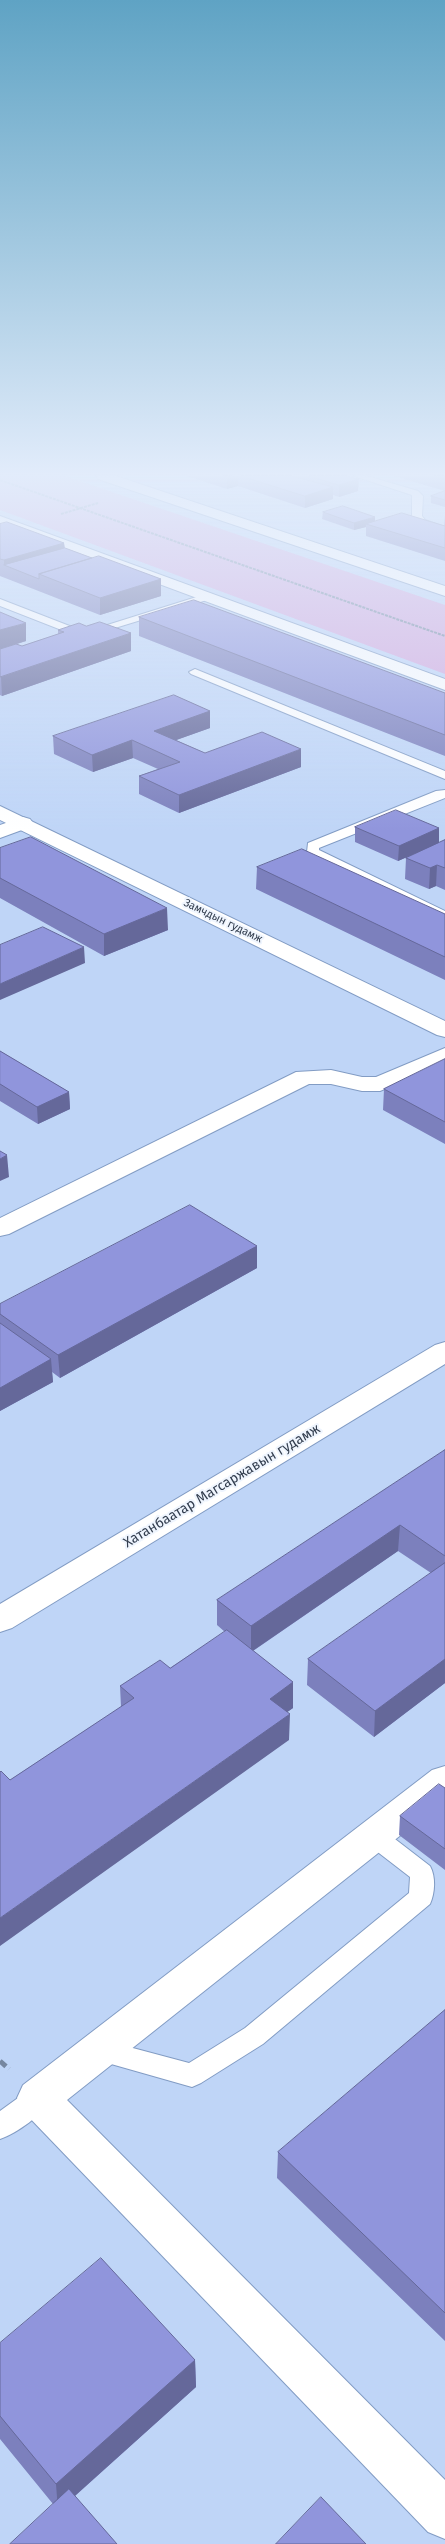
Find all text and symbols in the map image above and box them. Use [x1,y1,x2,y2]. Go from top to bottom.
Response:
street label: Замчдын гудамж [181,896,265,946]
street label: Хатанбаатар Магсаржавын гудамж [121,1420,323,1552]

